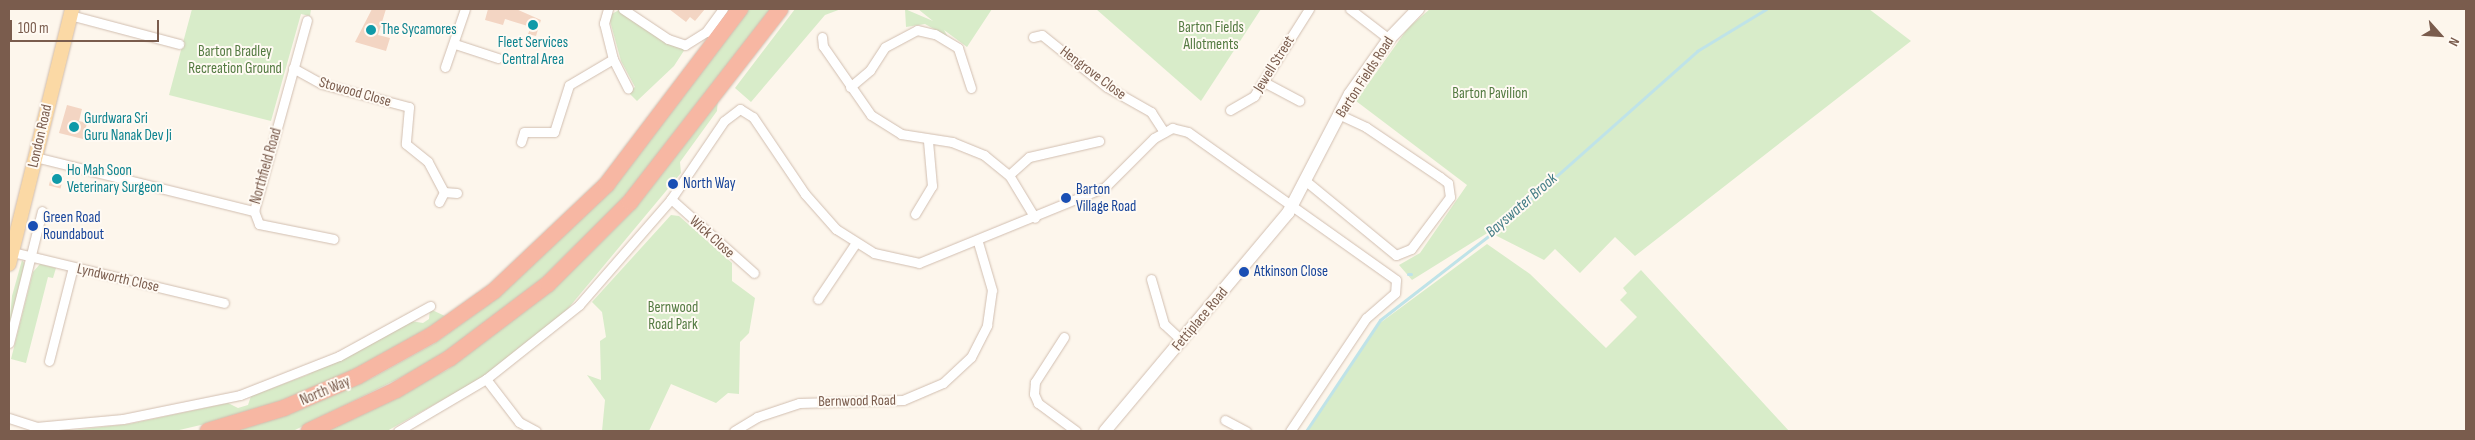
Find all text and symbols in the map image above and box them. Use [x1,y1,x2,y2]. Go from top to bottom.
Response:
scale bar [12,10,161,42]
north arrow [2415,10,2465,60]
park label: Barton Fields Allotments [1178,18,1244,53]
text: 100 m [18,19,49,38]
marker: Fleet Services Central Area [527,19,539,31]
place label: The Sycamores [381,21,457,39]
marker: The Sycamores [365,24,377,36]
street label: Jewell Street [1250,32,1298,96]
place label: Fleet Services Central Area [498,33,568,68]
street label: Barton Fields Road [1332,33,1398,121]
text: N [2445,35,2463,49]
park label: Barton Bradley Recreation Ground [188,42,282,77]
street label: Hengrove Close [1056,42,1130,104]
street label: Stowood Close [317,73,393,111]
park label: Barton Pavilion [1452,85,1528,103]
street label: London Road [24,103,56,169]
place label: Gurdwara Sri Guru Nanak Dev Ji [84,109,172,144]
marker: Gurdwara Sri Guru Nanak Dev Ji [68,121,80,133]
street label: Northfield Road [247,126,285,206]
place label: Ho Mah Soon Veterinary Surgeon [67,161,163,196]
water label: Bayswater Brook [1482,170,1562,242]
marker: Ho Mah Soon Veterinary Surgeon [51,173,63,185]
place label: North Way [683,175,736,193]
marker: North Way [667,178,679,190]
place label: Barton Village Road [1076,180,1136,215]
marker: Barton Village Road [1060,192,1072,204]
place label: Green Road Roundabout [43,208,104,243]
street label: Wick Close [686,212,738,262]
marker: Green Road Roundabout [27,220,39,232]
street label: Lyndworth Close [75,260,161,296]
place label: Atkinson Close [1254,263,1328,281]
marker: Atkinson Close [1238,266,1250,278]
street label: Fettiplace Road [1168,284,1232,354]
park label: Bernwood Road Park [648,298,698,333]
street label: North Way [297,372,353,410]
street label: Bernwood Road [818,391,896,411]

